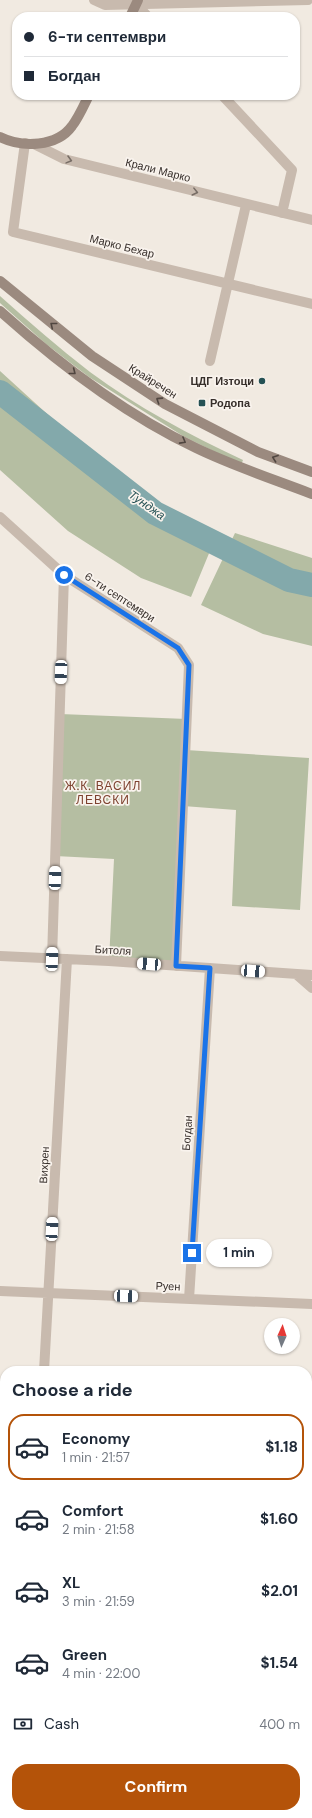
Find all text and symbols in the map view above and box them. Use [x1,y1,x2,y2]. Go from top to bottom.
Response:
text: 6-ти септември [48,27,166,47]
text: Богдан [48,66,101,86]
street label: Крали Марко [124,155,192,185]
one-way arrow [66,156,73,164]
one-way arrow [192,188,199,196]
street label: Марко Бехар [88,231,156,261]
one-way arrow [51,323,58,330]
street label: Крайречен [126,361,180,401]
one-way arrow [69,367,76,374]
place label: ЦДГ Изтоци [190,374,254,388]
marker: ЦДГ Изтоци [257,376,267,386]
place label: Родопа [210,396,251,410]
one-way arrow [156,397,163,405]
marker: Родопа [197,398,207,408]
one-way arrow [178,436,186,444]
one-way arrow [272,455,279,463]
water label: Тунджа [126,487,169,524]
route start [55,566,73,584]
street label: 6-ти септември [82,569,158,625]
car [55,660,67,684]
district label: Ж.К. ВАСИЛ ЛЕВСКИ [65,778,141,808]
car [49,866,61,890]
street label: Битоля [94,942,132,958]
car [46,947,58,971]
car [137,957,161,971]
car [241,964,265,978]
street label: Богдан [179,1115,195,1151]
street label: Вихрен [36,1146,52,1184]
car [45,1217,59,1241]
callout: 1 min [206,1239,272,1267]
route end [183,1244,201,1262]
text: 1 min [223,1244,255,1261]
street label: Руен [155,1279,181,1293]
car [114,1290,138,1302]
north arrow [264,1318,300,1354]
map controls [264,1318,300,1354]
text: Choose a ride [12,1378,133,1402]
icon: car [14,1429,50,1465]
text: Economy [62,1429,130,1449]
text: $1.18 [265,1437,298,1457]
text: 1 min · 21:57 [62,1449,130,1466]
icon: car [14,1501,50,1537]
text: Comfort [62,1501,123,1521]
text: $1.60 [260,1509,298,1529]
text: 2 min · 21:58 [62,1521,135,1538]
icon: car [14,1573,50,1609]
text: XL [62,1573,80,1593]
text: $2.01 [261,1581,298,1601]
text: 3 min · 21:59 [62,1593,135,1610]
icon: car [14,1645,50,1681]
text: Green [62,1645,107,1665]
text: $1.54 [261,1653,298,1673]
text: 4 min · 22:00 [62,1665,140,1682]
icon: cash [12,1713,34,1735]
text: Cash [44,1714,79,1734]
text: 400 m [259,1716,300,1733]
button: Confirm [12,1764,300,1810]

